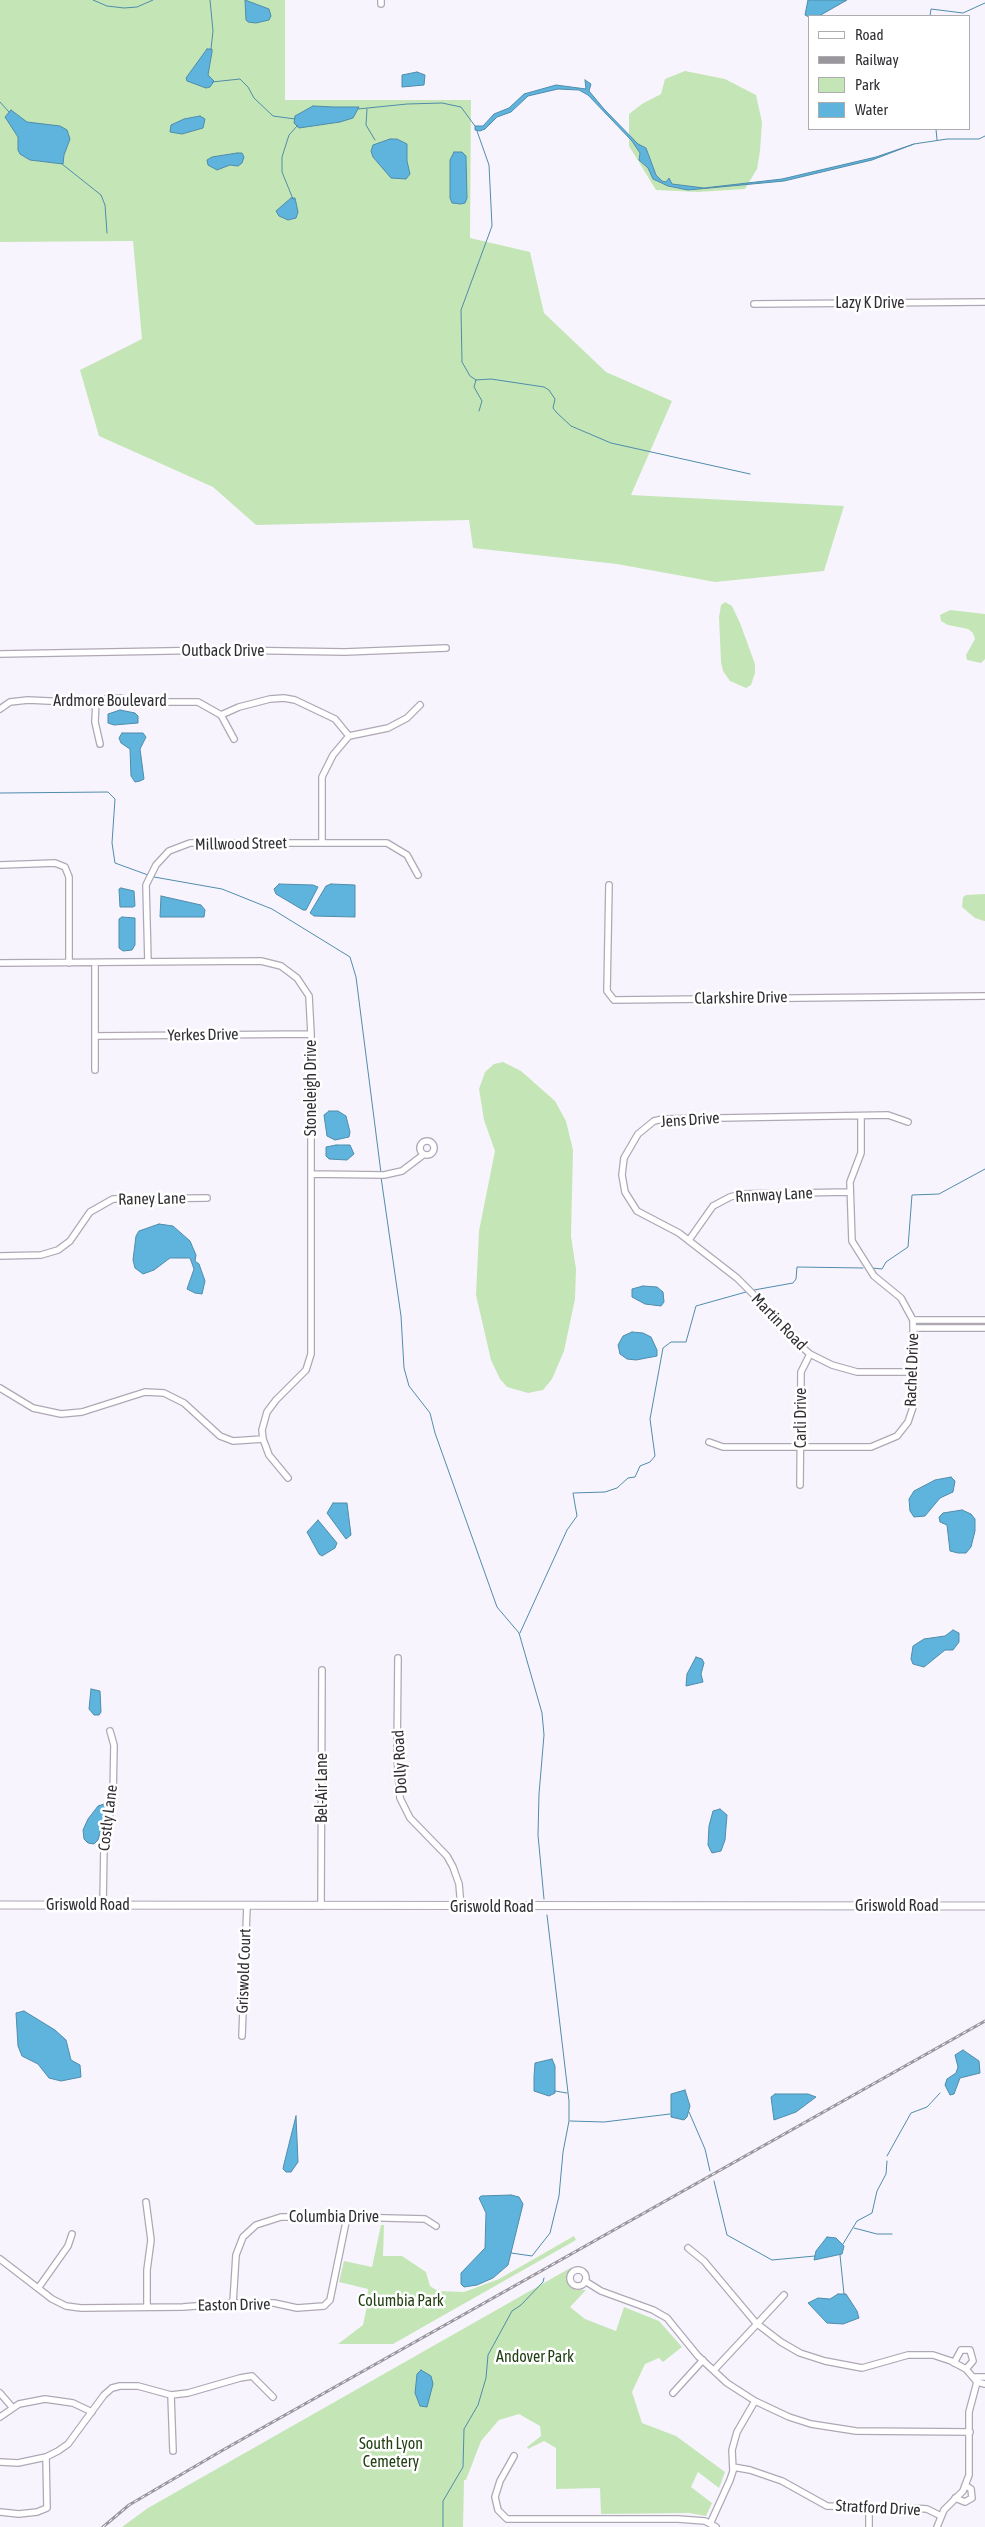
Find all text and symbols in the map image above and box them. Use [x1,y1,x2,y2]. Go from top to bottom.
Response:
legend [808,15,970,130]
text: Road [855,26,884,43]
text: Railway [855,51,899,68]
text: Park [855,76,880,93]
text: Water [855,101,888,118]
street label: Lazy K Drive [835,293,905,313]
street label: Outback Drive [182,641,264,661]
street label: Ardmore Boulevard [53,691,167,711]
street label: Millwood Street [195,834,287,854]
street label: Clarkshire Drive [694,988,788,1008]
street label: Yerkes Drive [167,1025,239,1045]
street label: Stoneleigh Drive [301,1040,321,1136]
street label: Jens Drive [660,1108,720,1132]
street label: Rnnway Lane [735,1183,813,1207]
street label: Raney Lane [118,1189,186,1209]
street label: Martin Road [747,1290,811,1354]
street label: Rachel Drive [901,1333,923,1407]
street label: Carli Drive [791,1388,811,1448]
street label: Dolly Road [389,1729,411,1795]
street label: Bel-Air Lane [312,1753,332,1823]
street label: Costly Lane [94,1784,122,1852]
street label: Griswold Road [46,1895,130,1915]
street label: Griswold Road [855,1896,939,1916]
street label: Griswold Road [450,1897,534,1917]
street label: Griswold Court [233,1928,255,2014]
street label: Columbia Drive [289,2207,379,2227]
park label: Columbia Park [358,2291,444,2311]
street label: Easton Drive [197,2295,271,2315]
park label: Andover Park [496,2347,574,2367]
park label: South Lyon Cemetery [359,2434,423,2472]
street label: Stratford Drive [835,2496,921,2520]

